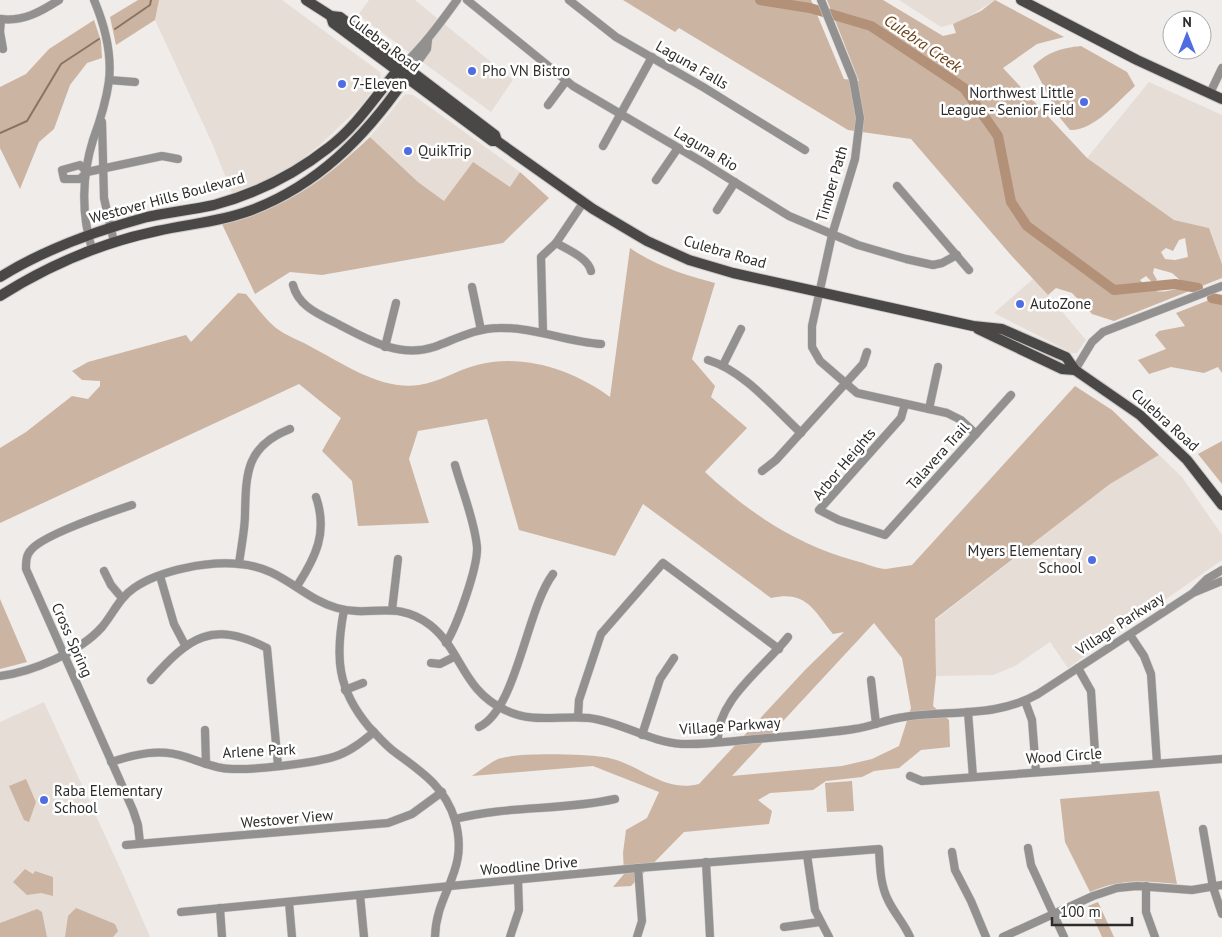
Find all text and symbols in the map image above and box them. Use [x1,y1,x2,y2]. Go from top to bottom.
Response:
street label: Culebra Road [345,9,424,76]
water label: Culebra Creek [880,10,966,77]
north arrow [1162,10,1212,60]
text: N [1182,13,1192,31]
street label: Laguna Falls [652,36,732,93]
place label: Pho VN Bistro [482,61,570,80]
marker: Pho VN Bistro [466,65,478,77]
place label: 7-Eleven [352,74,407,93]
marker: 7-Eleven [336,78,348,90]
place label: Northwest Little League - Senior Field [940,83,1074,119]
marker: Northwest Little League - Senior Field [1078,96,1090,108]
street label: Laguna Rio [671,122,742,175]
place label: QuikTrip [418,141,472,160]
street label: Timber Path [812,144,851,224]
marker: QuikTrip [402,145,414,157]
street label: Westover Hills Boulevard [87,168,247,227]
street label: Culebra Road [682,231,769,272]
place label: AutoZone [1030,294,1091,313]
marker: AutoZone [1014,298,1026,310]
street label: Culebra Road [1127,384,1203,455]
street label: Talavera Trail [902,417,973,493]
street label: Arbor Heights [808,424,879,504]
place label: Myers Elementary School [968,541,1083,577]
marker: Myers Elementary School [1086,554,1098,566]
street label: Village Parkway [1071,588,1167,660]
street label: Cross Spring [48,600,97,680]
street label: Village Parkway [678,712,781,739]
street label: Arlene Park [222,739,297,762]
street label: Wood Circle [1025,743,1103,768]
place label: Raba Elementary School [54,781,162,817]
marker: Raba Elementary School [38,794,50,806]
street label: Westover View [240,805,334,832]
street label: Woodline Drive [479,852,578,879]
scale bar [1052,894,1132,926]
text: 100 m [1060,902,1101,921]

